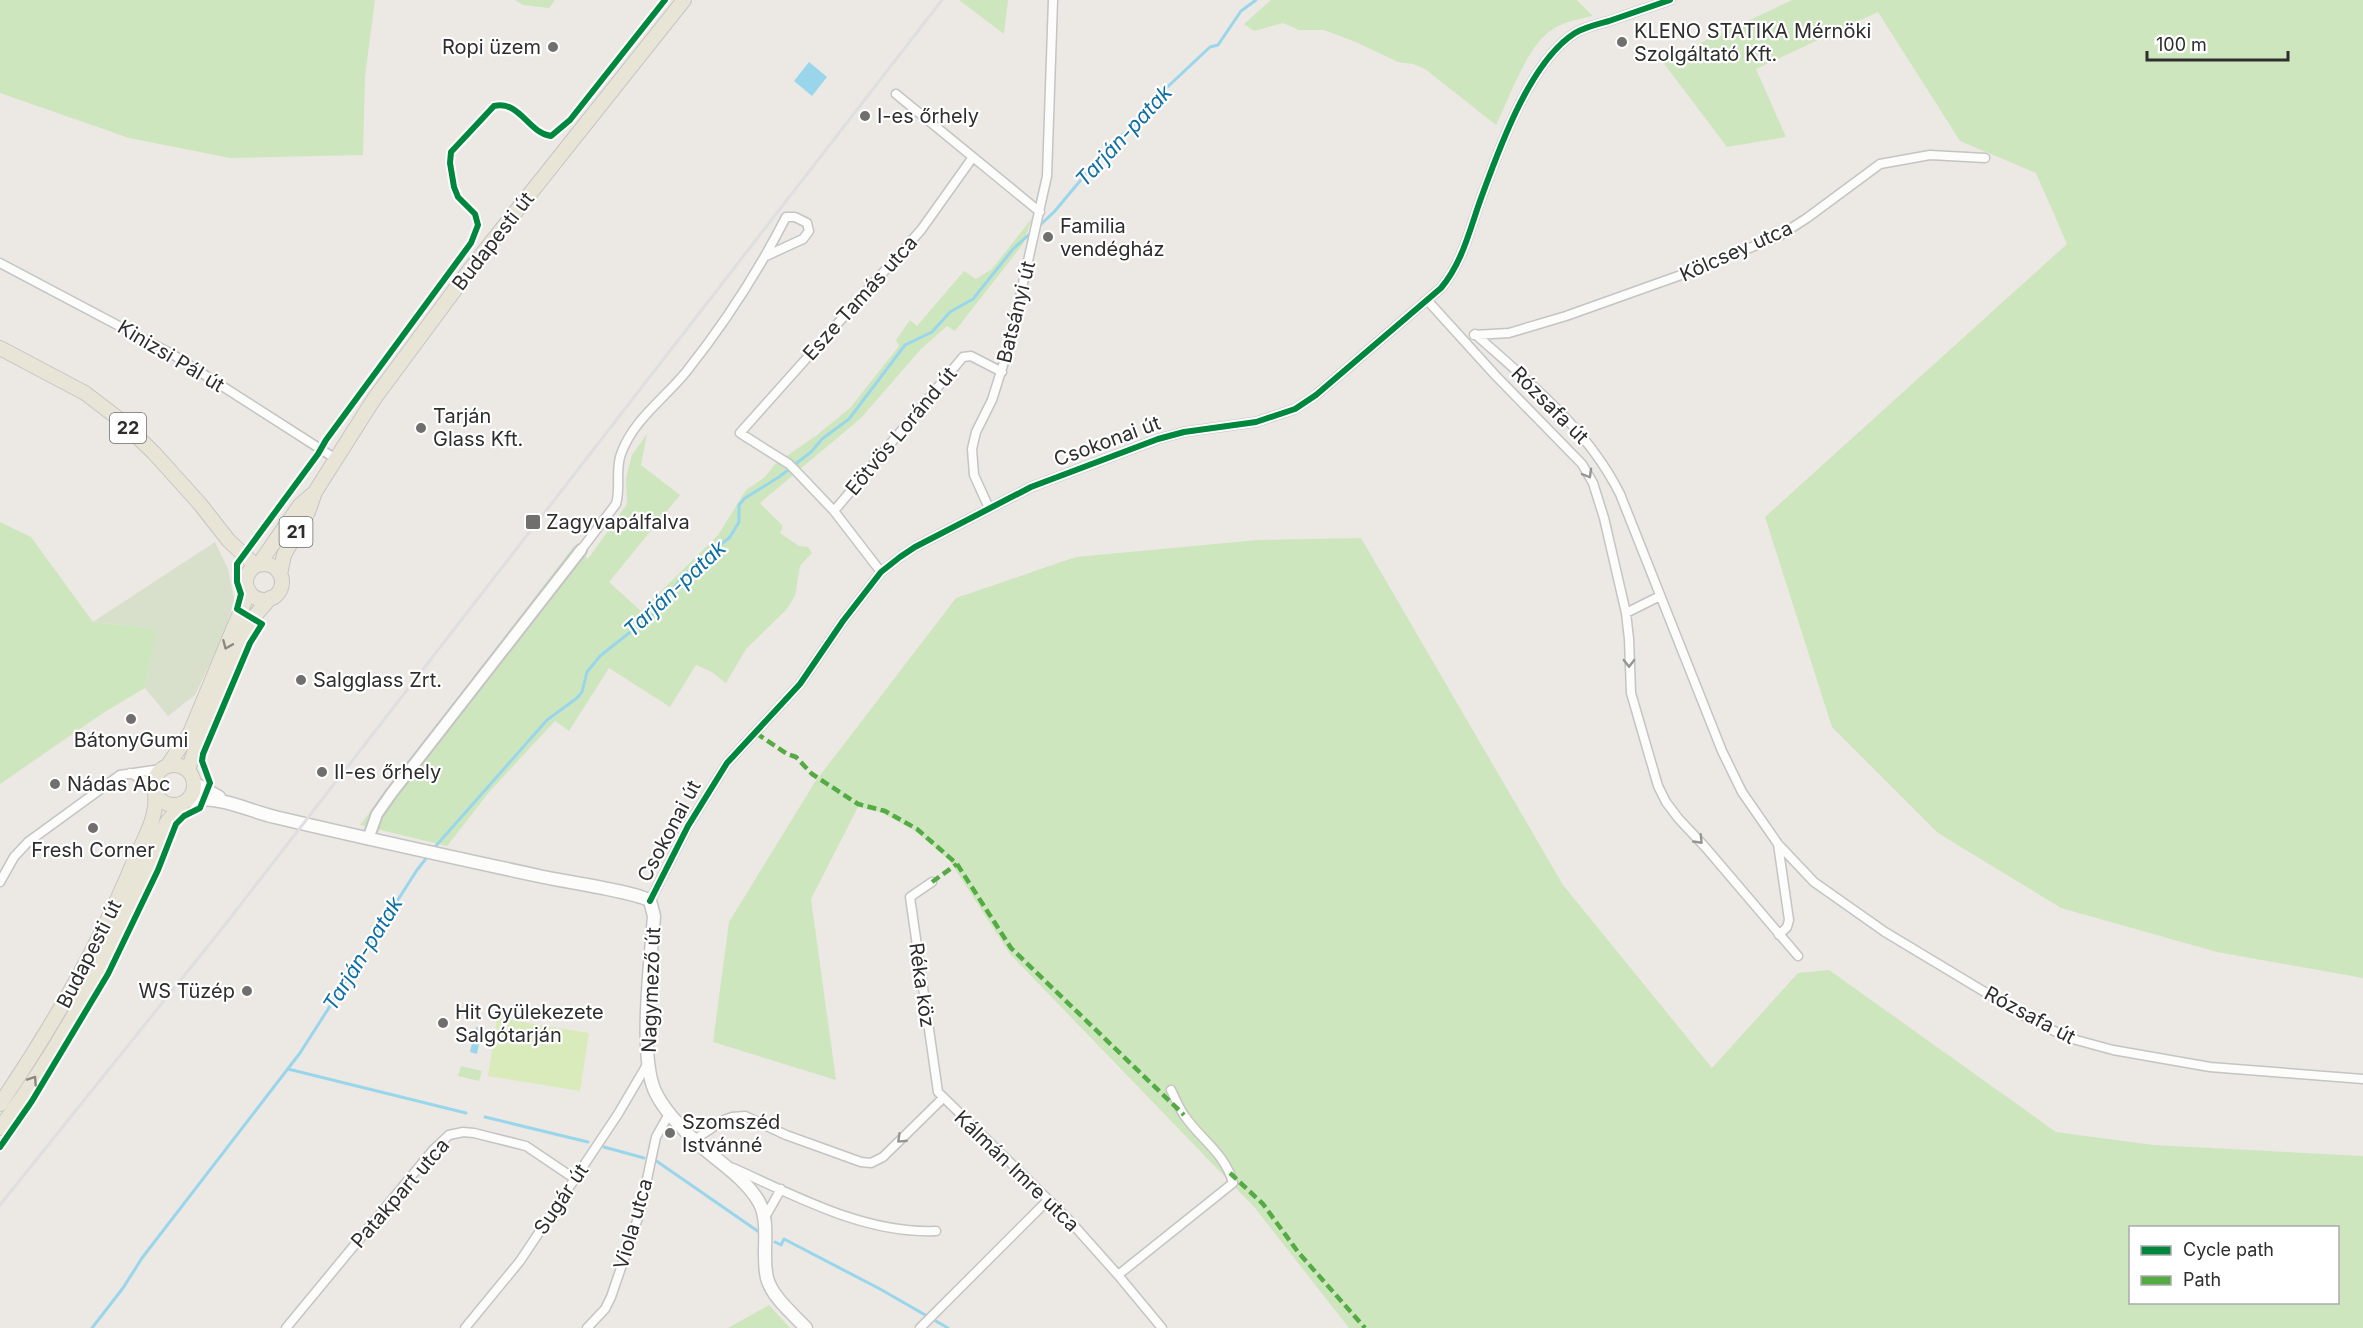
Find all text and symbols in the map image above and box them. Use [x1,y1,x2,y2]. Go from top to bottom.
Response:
place label: KLENO STATIKA Mérnöki Szolgáltató Kft. [1634,19,1871,66]
scale bar [2147,24,2288,62]
text: 100 m [2156,34,2207,55]
place label: Ropi üzem [442,35,541,59]
marker: KLENO STATIKA Mérnöki Szolgáltató Kft. [1615,35,1629,49]
marker: Ropi üzem [546,40,560,54]
water label: Tarján-patak [1070,79,1177,192]
place label: I-es őrhely [877,104,979,128]
marker: I-es őrhely [858,109,872,123]
street label: Budapesti út [447,187,539,295]
place label: Familia vendégház [1060,214,1165,261]
street label: Kölcsey utca [1676,216,1796,286]
marker: Familia vendégház [1041,230,1055,244]
street label: Esze Tamás utca [798,231,922,365]
street label: Batsányi út [992,258,1040,365]
street label: Kinizsi Pál út [113,315,229,397]
street label: Rózsafa út [1506,361,1594,449]
street label: Eötvös Loránd út [840,362,962,500]
place label: Tarján Glass Kft. [433,404,523,451]
street label: Csokonai út [1050,410,1164,471]
road number: 22 [110,413,146,443]
marker: Tarján Glass Kft. [414,421,428,435]
one-way arrow [1581,468,1592,478]
place label: Zagyvapálfalva [546,510,690,534]
marker: Zagyvapálfalva [524,513,542,531]
road number: 21 [280,517,312,547]
water label: Tarján-patak [619,535,731,642]
one-way arrow [222,639,234,650]
one-way arrow [1623,659,1635,668]
place label: Salgglass Zrt. [313,668,442,692]
marker: Salgglass Zrt. [294,673,308,687]
marker: BátonyGumi [124,712,138,726]
place label: BátonyGumi [74,728,188,752]
place label: II-es őrhely [334,760,441,784]
marker: II-es őrhely [315,765,329,779]
place label: Nádas Abc [67,772,170,796]
street label: Csokonai út [632,776,706,886]
marker: Nádas Abc [48,777,62,791]
marker: Fresh Corner [86,821,100,835]
one-way arrow [1691,833,1702,844]
place label: Fresh Corner [31,838,155,862]
water label: Tarján-patak [318,892,408,1015]
street label: Budapesti út [51,895,127,1012]
street label: Nagymező út [637,926,665,1053]
street label: Réka köz [904,941,940,1029]
place label: WS Tüzép [138,979,235,1003]
street label: Rózsafa út [1980,981,2080,1049]
marker: WS Tüzép [240,984,254,998]
place label: Hit Gyülekezete Salgótarján [455,1000,604,1047]
marker: Hit Gyülekezete Salgótarján [436,1016,450,1030]
one-way arrow [26,1076,37,1087]
street label: Kálmán Imre utca [950,1105,1084,1237]
place label: Szomszéd Istvánné [682,1110,780,1157]
marker: Szomszéd Istvánné [663,1126,677,1140]
one-way arrow [898,1132,908,1143]
street label: Patakpart utca [346,1133,454,1253]
street label: Sugár út [529,1159,593,1239]
street label: Viola utca [609,1176,657,1272]
legend [2129,1226,2339,1304]
text: Cycle path [2183,1239,2274,1260]
text: Path [2183,1269,2221,1290]

